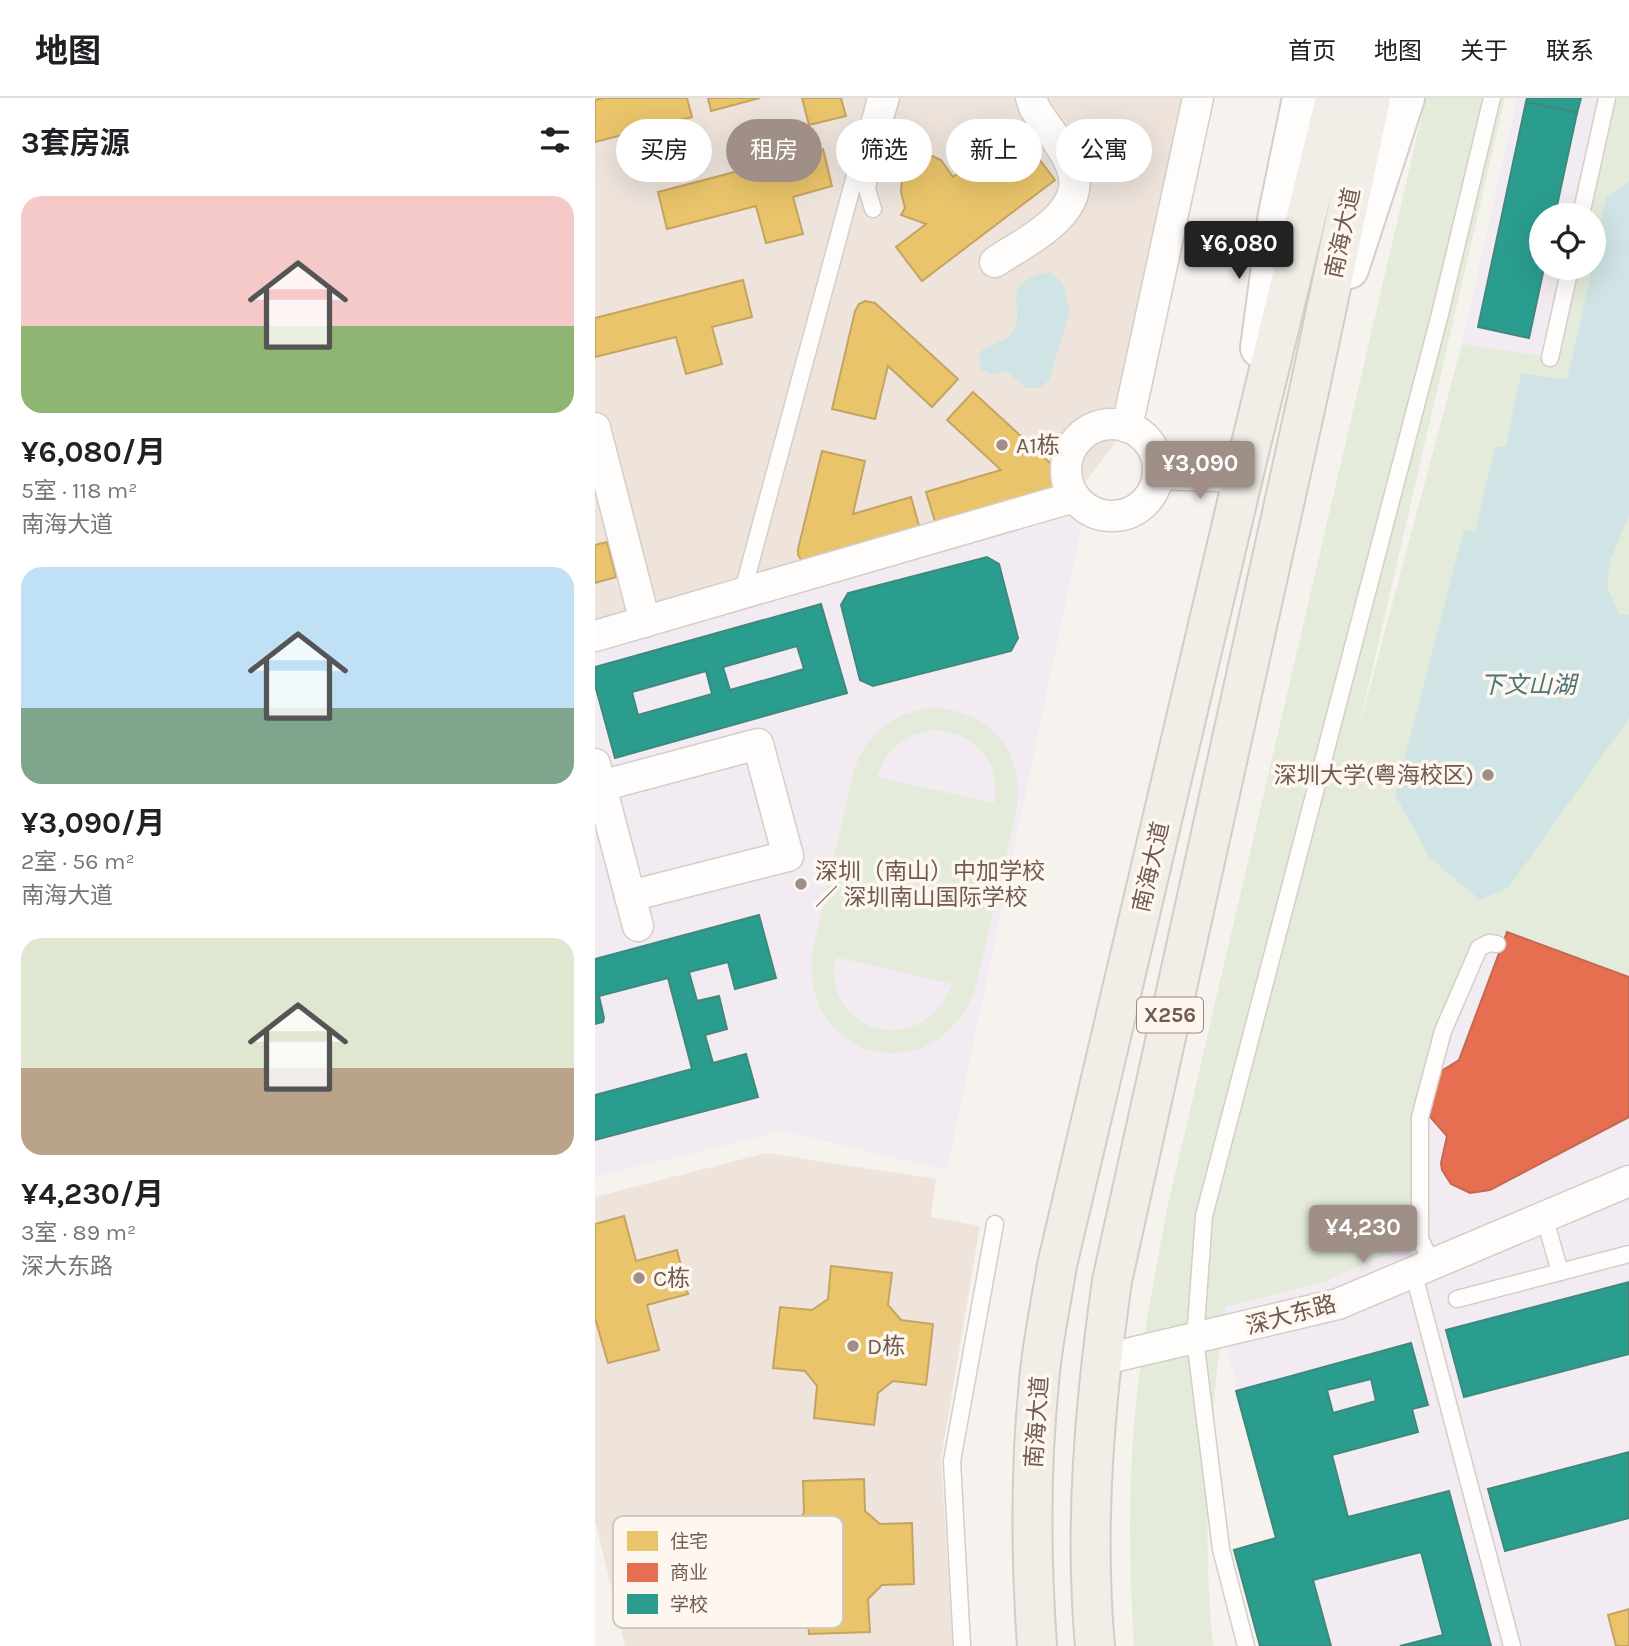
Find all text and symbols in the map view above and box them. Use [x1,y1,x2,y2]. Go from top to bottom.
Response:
text: 地图 [35,32,101,70]
text: 首页 [1288,37,1336,65]
text: 地图 [1374,37,1422,65]
text: 关于 [1460,37,1508,65]
text: 联系 [1546,37,1594,65]
chip: 买房 [616,119,712,182]
chip: 租房 [726,119,822,182]
chip: 筛选 [836,119,932,182]
chip: 新上 [946,119,1042,182]
chip: 公寓 [1056,119,1152,182]
icon: filters [536,121,574,159]
text: 3套房源 [21,125,130,161]
street label: 南海大道 [1320,185,1366,281]
map controls [1529,203,1606,280]
button: locate [1529,203,1606,280]
pin: ¥6,080 [1182,222,1296,281]
text: ¥6,080 [1200,230,1278,257]
icon: home [235,242,361,368]
place label: A1栋 [1016,432,1060,459]
text: ¥6,080/月 [21,434,166,470]
marker: A1栋 [994,437,1010,453]
pin: ¥3,090 [1143,442,1257,501]
text: ¥3,090 [1162,450,1238,477]
text: 5室 · 118 m² [21,477,138,504]
text: 南海大道 [21,511,113,538]
icon: home [235,613,361,739]
water label: 下文山湖 [1480,671,1580,699]
place label: 深圳大学(粤海校区) [1274,762,1474,789]
marker: 深圳大学(粤海校区) [1480,767,1496,783]
text: ¥3,090/月 [21,805,165,841]
street label: 南海大道 [1127,819,1175,915]
text: 2室 · 56 m² [21,848,135,875]
place label: 深圳（南山）中加学校 ／ 深圳南山国际学校 [815,858,1045,911]
marker: 深圳（南山）中加学校 ／ 深圳南山国际学校 [793,876,809,892]
text: 南海大道 [21,882,113,909]
icon: home [235,984,361,1110]
road number: X256 [1137,998,1203,1032]
text: ¥4,230/月 [21,1176,164,1212]
pin: ¥4,230 [1306,1206,1420,1265]
text: ¥4,230 [1325,1214,1401,1241]
text: 3室 · 89 m² [21,1219,136,1246]
text: 深大东路 [21,1253,113,1280]
place label: C栋 [653,1265,690,1292]
marker: C栋 [631,1270,647,1286]
street label: 深大东路 [1243,1290,1339,1340]
place label: D栋 [867,1333,905,1360]
marker: D栋 [845,1338,861,1354]
street label: 南海大道 [1020,1375,1054,1469]
legend [613,1516,843,1628]
text: 住宅 [670,1531,708,1553]
text: 商业 [670,1562,708,1584]
text: 学校 [670,1594,708,1616]

